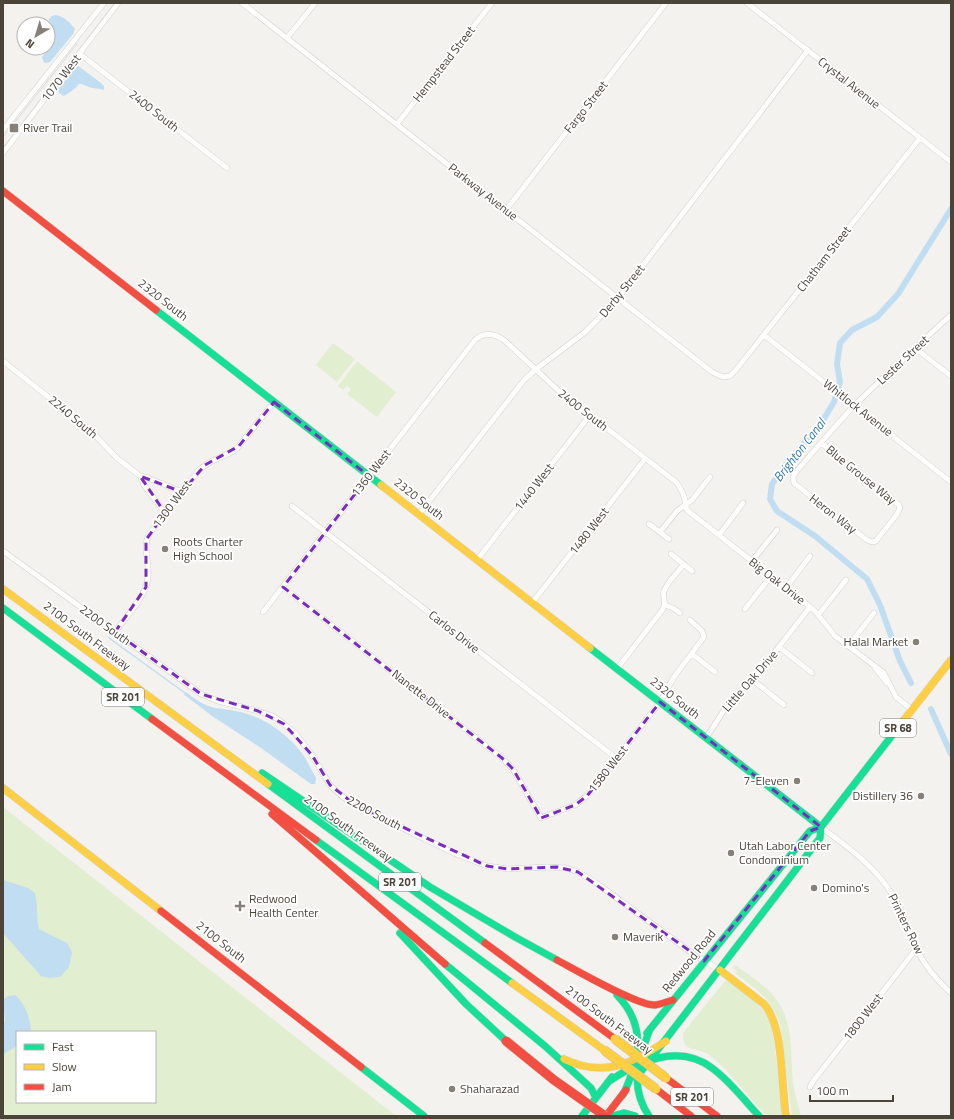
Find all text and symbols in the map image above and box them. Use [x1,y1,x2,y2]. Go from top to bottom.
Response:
north arrow [16,16,56,56]
street label: Hempstead Street [408,21,480,106]
text: N [22,35,38,53]
street label: 1070 West [36,49,86,106]
street label: Crystal Avenue [814,52,885,113]
street label: Fargo Street [559,76,613,137]
street label: 2400 South [125,85,184,136]
place label: River Trail [23,118,72,137]
marker: River Trail [8,122,20,134]
street label: Parkway Avenue [444,158,522,225]
street label: Chatham Street [792,221,856,296]
street label: Derby Street [594,259,649,321]
street label: 2320 South [134,274,193,325]
street label: Lester Street [872,330,934,389]
street label: Whitlock Avenue [819,374,897,441]
street label: 2400 South [554,384,613,435]
street label: 2240 South [44,390,102,443]
water label: Brighton Canal [768,412,831,486]
street label: Blue Grouse Way [822,440,901,509]
street label: 1360 West [346,444,396,501]
street label: 1440 West [509,458,559,515]
street label: 2320 South [390,473,449,524]
street label: 1300 West [147,475,196,532]
street label: Heron Way [805,489,861,538]
street label: 1480 West [564,502,614,559]
place label: Roots Charter High School [173,532,243,565]
marker: Roots Charter High School [160,544,170,554]
street label: Big Oak Drive [745,552,810,609]
street label: 2100 South Freeway [40,596,135,675]
street label: 2200 South [76,599,135,650]
street label: Carlos Drive [425,606,484,658]
place label: Halal Market [844,632,909,651]
marker: Halal Market [911,637,921,647]
street label: Little Oak Drive [717,645,782,716]
street label: Nanette Drive [388,665,455,723]
street label: 2320 South [646,672,705,723]
road number: SR 201 [102,688,144,706]
road number: SR 68 [880,719,916,737]
street label: 1580 West [583,740,633,797]
place label: 7-Eleven [743,771,789,790]
marker: 7-Eleven [792,776,802,786]
place label: Distillery 36 [853,786,913,805]
street label: 2100 South Freeway [300,789,397,866]
street label: 2200 South [344,790,405,835]
marker: Distillery 36 [916,791,926,801]
place label: Utah Labor Center Condominium [739,836,831,869]
marker: Utah Labor Center Condominium [726,848,736,858]
road number: SR 201 [379,873,421,891]
place label: Domino's [822,878,870,897]
marker: Domino's [809,883,819,893]
place label: Redwood Health Center [249,889,318,922]
street label: Printers Row [884,890,929,957]
marker: Redwood Health Center [234,900,246,912]
street label: 2100 South [192,916,251,967]
street label: Redwood Road [657,925,720,996]
place label: Maverik [623,927,664,946]
marker: Maverik [610,932,620,942]
street label: 2100 South Freeway [562,980,657,1059]
street label: 1800 West [838,988,888,1045]
legend [16,1031,156,1103]
text: Fast [52,1037,75,1056]
text: Slow [52,1057,77,1076]
text: Jam [52,1077,72,1096]
scale bar [810,1077,893,1103]
place label: Shaharazad [460,1079,519,1098]
text: 100 m [816,1081,849,1100]
marker: Shaharazad [447,1084,457,1094]
road number: SR 201 [671,1088,713,1106]

